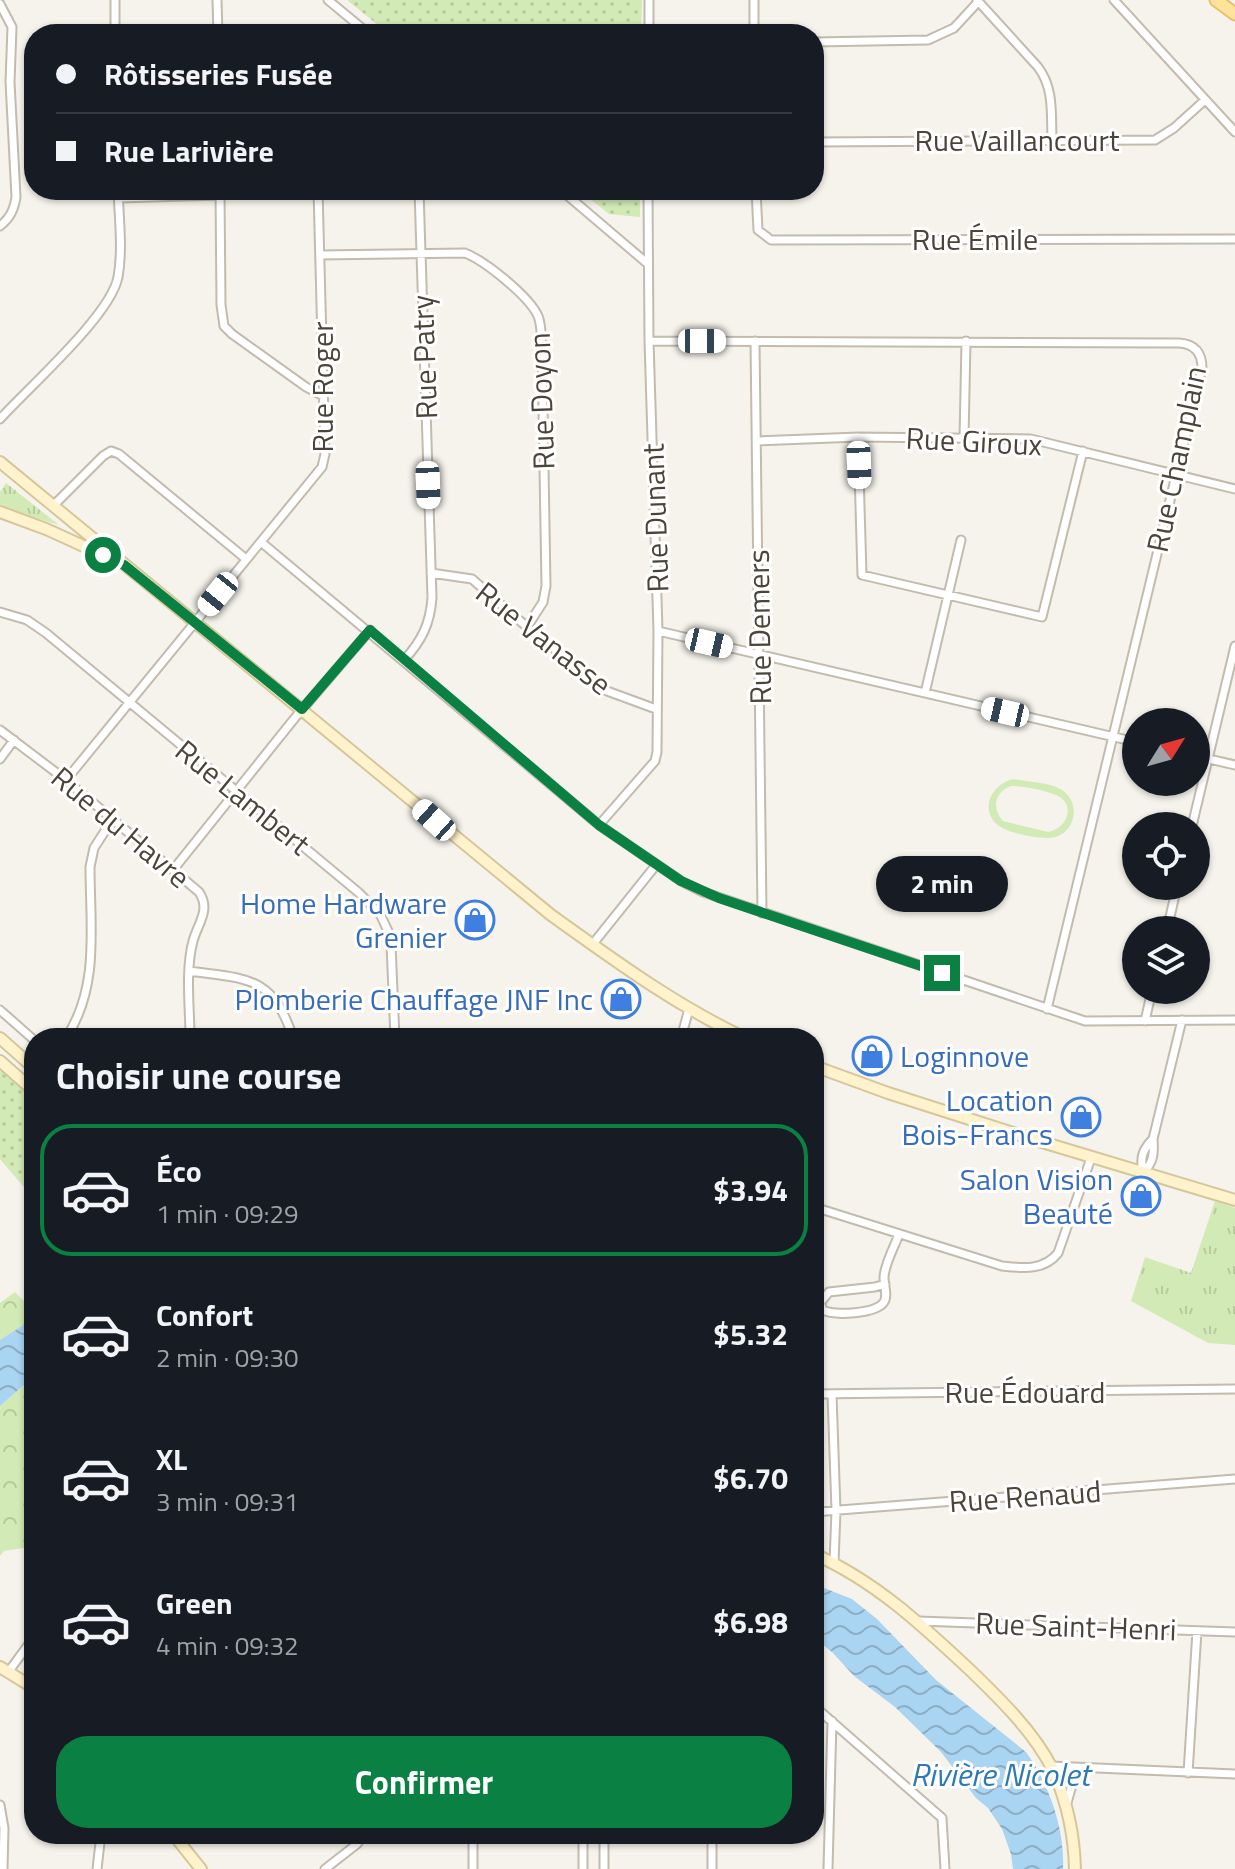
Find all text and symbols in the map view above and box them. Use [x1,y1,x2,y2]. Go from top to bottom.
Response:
text: Rôtisseries Fusée [104,51,332,97]
street label: Rue Vaillancourt [915,117,1120,163]
text: Rue Larivière [104,128,274,174]
street label: Rue Émile [912,216,1038,262]
street label: Rue Patry [399,294,449,420]
street label: Rue Roger [299,321,345,453]
car [678,329,726,353]
street label: Rue Doyon [516,332,566,470]
street label: Rue Champlain [1134,362,1218,556]
street label: Rue Giroux [905,414,1043,468]
car [846,441,872,489]
street label: Rue Dunant [629,442,681,593]
car [415,461,441,509]
route start [85,537,121,573]
street label: Rue Demers [735,549,783,705]
car [194,568,242,620]
street label: Rue Vanasse [466,570,622,706]
car [683,626,735,660]
car [979,695,1031,729]
north arrow [1122,708,1210,796]
map controls [1122,708,1210,1004]
street label: Rue Lambert [165,728,321,866]
street label: Rue du Havre [41,755,201,899]
car [408,795,460,845]
button: locate [1122,812,1210,900]
callout: 2 min [876,857,1008,913]
text: 2 min [910,864,974,903]
place label: Home Hardware Grenier [240,880,447,960]
shop icon: Home Hardware Grenier [454,899,496,941]
button: layers [1122,916,1210,1004]
route end [924,955,960,991]
place label: Plomberie Chauffage JNF Inc [234,976,593,1022]
shop icon: Plomberie Chauffage JNF Inc [600,978,642,1020]
place label: Loginnove [900,1033,1029,1079]
shop icon: Loginnove [851,1035,893,1077]
text: Choisir une course [56,1048,341,1103]
place label: Location Bois-Francs [902,1077,1053,1157]
shop icon: Location Bois-Francs [1060,1096,1102,1138]
text: Éco [156,1148,202,1194]
icon: car [60,1154,132,1226]
place label: Salon Vision Beauté [960,1156,1113,1236]
text: $3.94 [713,1167,788,1213]
shop icon: Salon Vision Beauté [1120,1175,1162,1217]
text: 1 min · 09:29 [156,1194,299,1233]
text: Confort [156,1292,253,1338]
icon: car [60,1298,132,1370]
text: $5.32 [713,1311,788,1357]
text: 2 min · 09:30 [156,1338,299,1377]
street label: Rue Édouard [945,1369,1105,1415]
text: XL [156,1436,187,1482]
icon: car [60,1442,132,1514]
text: $6.70 [713,1455,788,1501]
street label: Rue Renaud [947,1468,1103,1524]
text: 3 min · 09:31 [156,1482,299,1521]
text: Green [156,1580,233,1626]
icon: car [60,1586,132,1658]
text: $6.98 [713,1599,788,1645]
street label: Rue Saint-Henri [975,1600,1177,1652]
text: 4 min · 09:32 [156,1626,299,1665]
button: Confirmer [56,1736,792,1828]
water label: Rivière Nicolet [910,1750,1093,1798]

